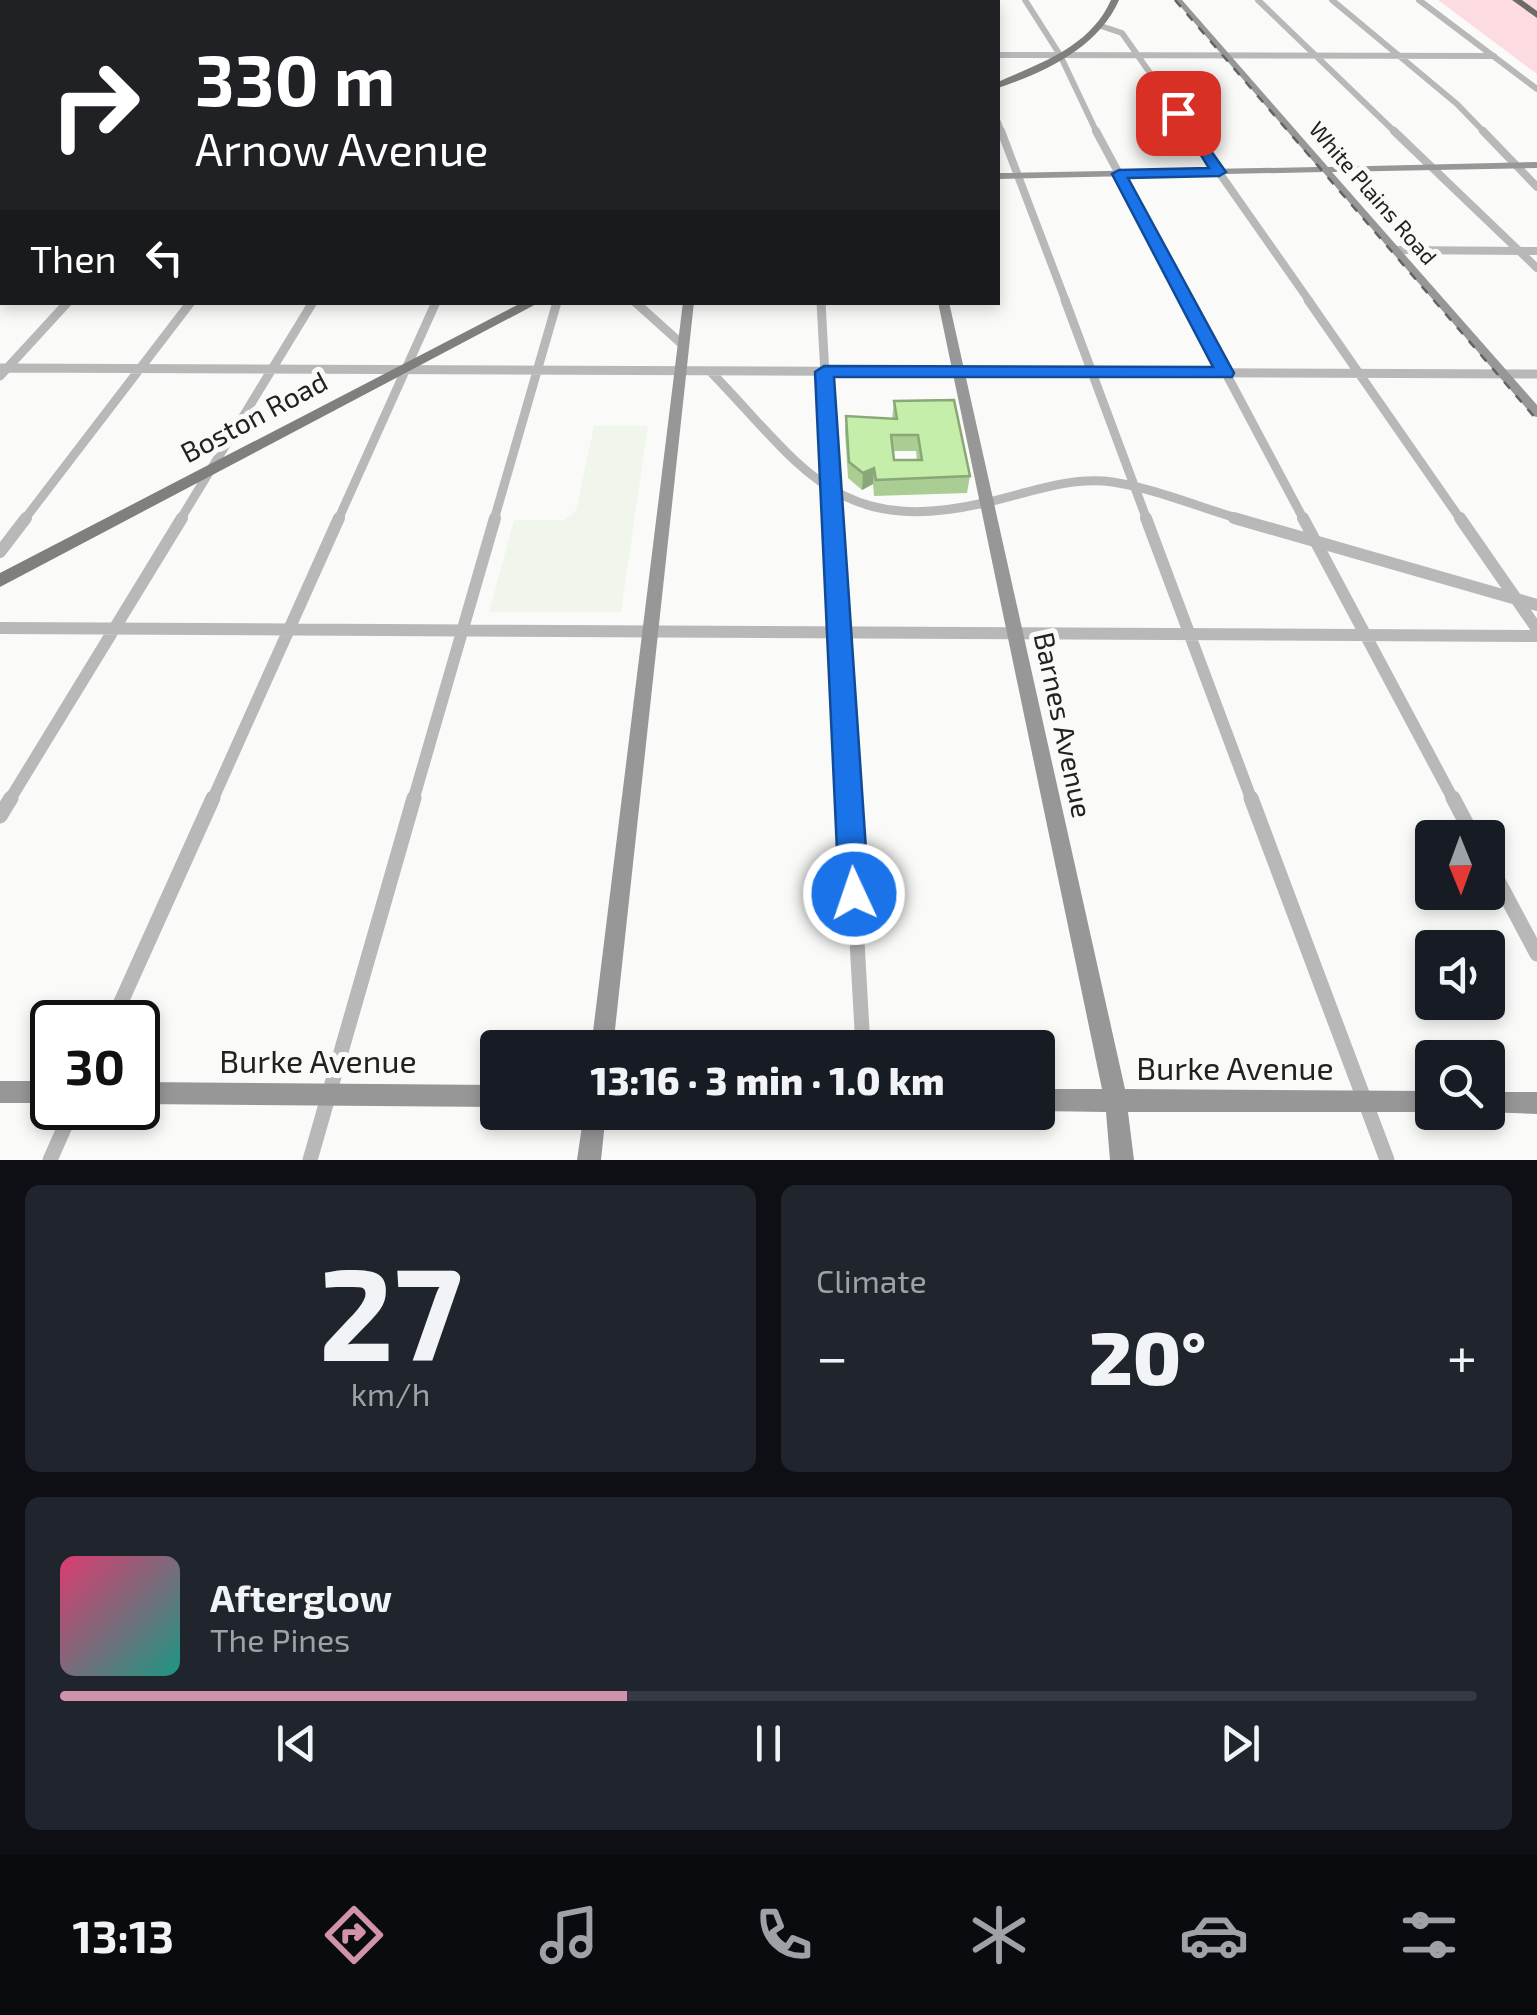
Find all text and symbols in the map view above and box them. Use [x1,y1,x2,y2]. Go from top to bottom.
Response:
text: 330 m [195,36,395,120]
icon: right [30,40,160,170]
pin [1136,71,1221,156]
icon: arrive [1151,86,1206,141]
street label: White Plains Road [1305,116,1443,269]
text: Arnow Avenue [195,121,489,175]
icon: left [137,230,192,285]
text: Then [30,235,117,281]
street label: Boston Road [174,363,333,469]
street label: Barnes Avenue [1028,629,1100,821]
north arrow [1415,820,1505,910]
map controls [1415,820,1505,1130]
position arrow [802,842,906,946]
button: sound [1415,930,1505,1020]
speed limit sign: 30 [30,1000,160,1130]
button: search [1415,1040,1505,1130]
street label: Burke Avenue [219,1041,417,1079]
street label: Burke Avenue [1136,1048,1334,1086]
text: 13:16 · 3 min · 1.0 km [591,1057,944,1103]
text: 27 [318,1231,463,1387]
text: Climate [816,1261,927,1299]
text: 20° [1089,1310,1206,1400]
text: − [816,1322,848,1388]
text: + [1447,1322,1477,1388]
text: km/h [351,1374,430,1412]
text: Afterglow [210,1574,392,1620]
text: The Pines [210,1620,350,1658]
icon: previous [269,1716,324,1771]
icon: pause [741,1716,796,1771]
icon: next [1213,1716,1268,1771]
icon: directions [319,1900,389,1970]
icon: music [534,1900,604,1970]
icon: phone [749,1900,819,1970]
icon: climate [964,1900,1034,1970]
icon: car [1179,1900,1249,1970]
icon: filters [1394,1900,1464,1970]
text: 13:13 [73,1908,174,1962]

